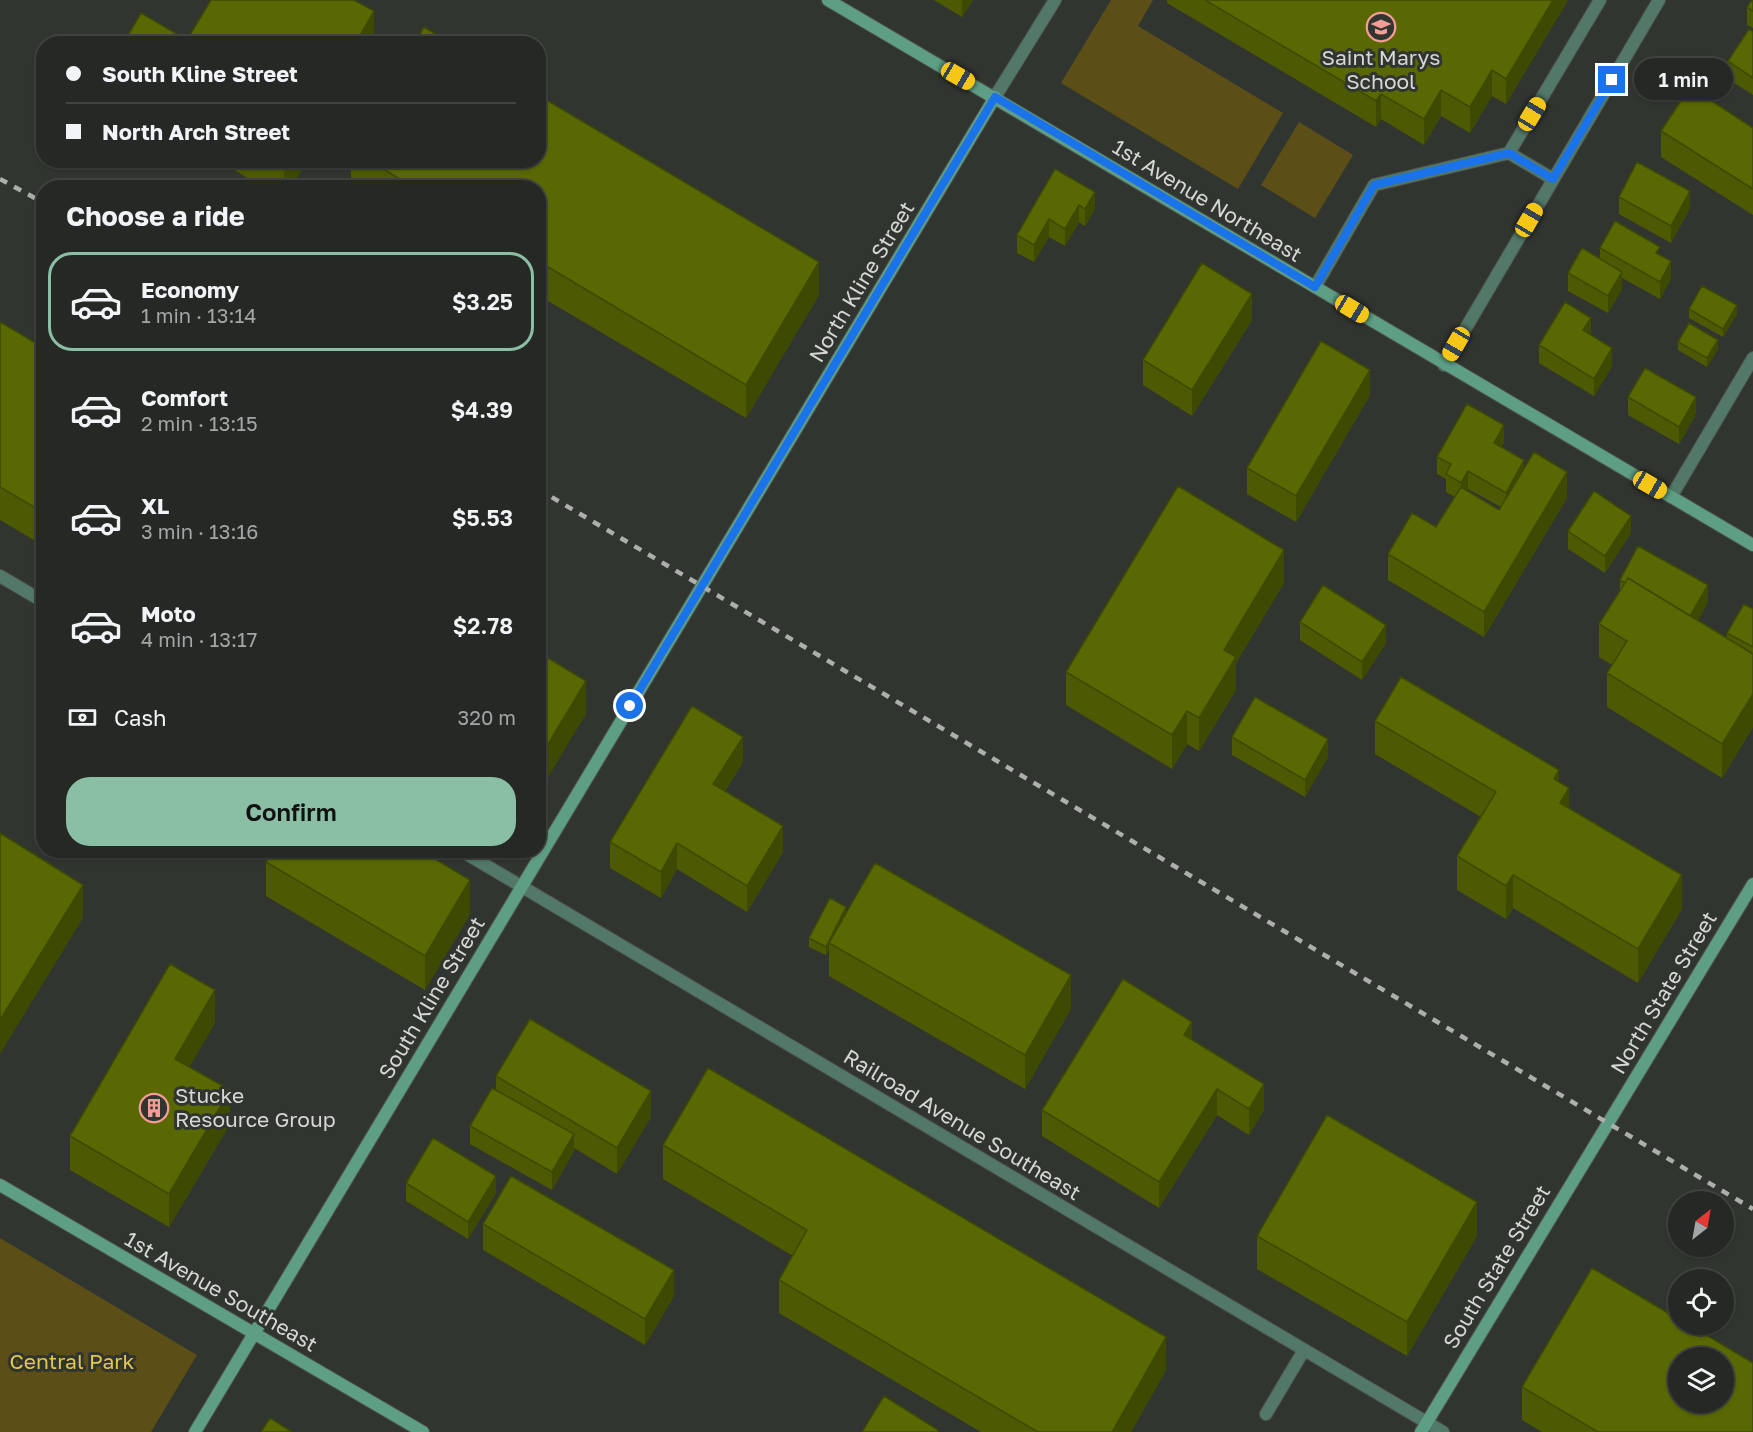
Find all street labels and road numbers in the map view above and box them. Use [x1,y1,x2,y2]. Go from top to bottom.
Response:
street label: 1st Avenue Northeast [1108,133,1307,267]
street label: North Kline Street [803,196,919,367]
street label: North State Street [1604,907,1722,1078]
street label: South Kline Street [372,912,490,1083]
street label: Railroad Avenue Southeast [839,1043,1086,1205]
street label: South State Street [1437,1180,1555,1353]
street label: 1st Avenue Southeast [121,1225,322,1357]

